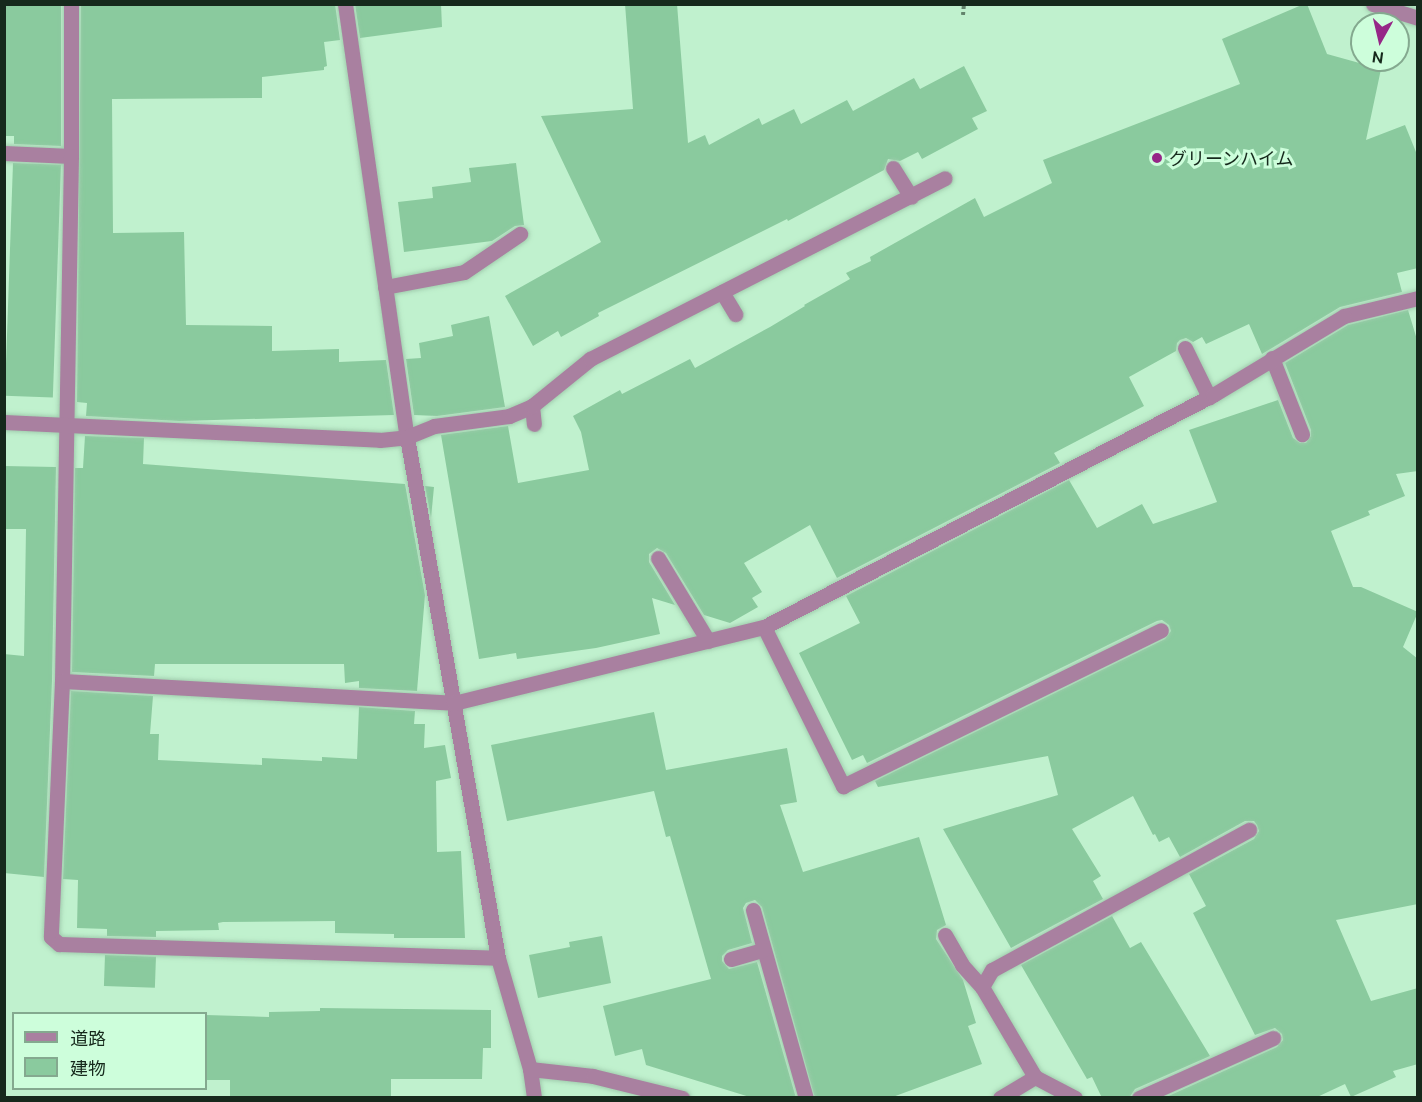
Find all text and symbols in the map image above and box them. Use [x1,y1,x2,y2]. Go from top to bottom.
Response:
north arrow [1350,12,1410,72]
text: N [1371,48,1385,68]
place label: グリーンハイム [1169,147,1295,169]
marker: グリーンハイム [1150,151,1164,165]
legend [12,1012,207,1090]
text: 道路 [70,1028,106,1048]
text: 建物 [70,1058,106,1078]

